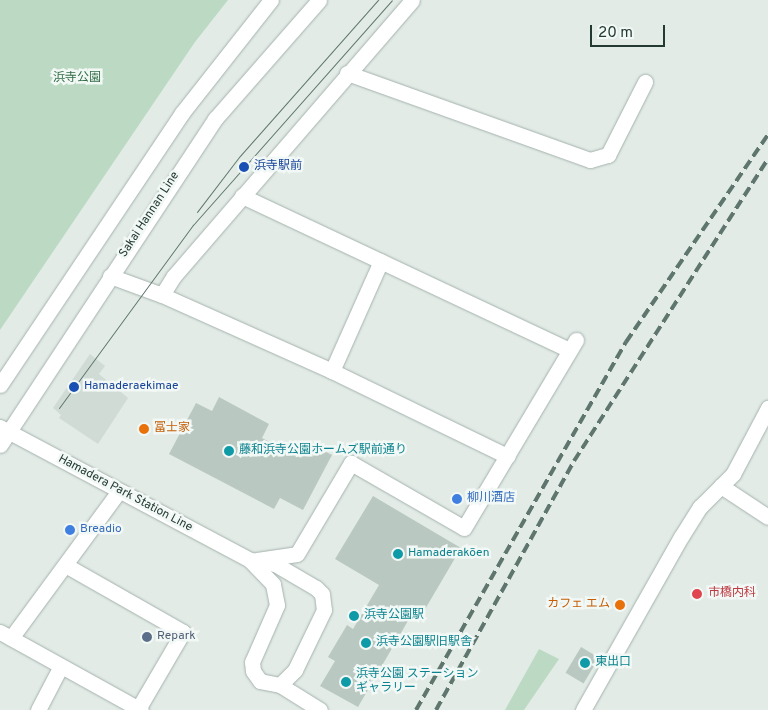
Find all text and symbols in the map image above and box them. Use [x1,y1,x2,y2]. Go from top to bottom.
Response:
scale bar [593,15,668,47]
text: 20 m [598,24,633,43]
park label: 浜寺公園 [53,72,101,86]
place label: 浜寺駅前 [254,160,302,174]
marker: 浜寺駅前 [238,161,250,173]
street label: Sakai Hannan Line [117,169,183,261]
place label: Hamaderaekimae [84,380,179,394]
marker: Hamaderaekimae [68,381,80,393]
place label: 冨士家 [154,422,190,436]
marker: 冨士家 [138,423,150,435]
place label: 藤和浜寺公園ホームズ駅前通り [239,444,407,458]
marker: 藤和浜寺公園ホームズ駅前通り [223,445,235,457]
street label: Hamadera Park Station Line [55,452,195,536]
place label: 柳川酒店 [467,492,515,506]
marker: 柳川酒店 [451,493,463,505]
place label: Breadio [80,523,122,537]
marker: Breadio [64,524,76,536]
place label: Hamaderakōen [408,547,489,561]
marker: Hamaderakōen [392,548,404,560]
marker: 市橋内科 [690,587,704,601]
place label: 市橋内科 [708,587,756,601]
place label: カフェ エム [547,598,610,612]
marker: カフェ エム [614,599,626,611]
place label: 浜寺公園駅 [364,609,424,623]
marker: 浜寺公園駅 [348,610,360,622]
place label: Repark [157,630,196,644]
marker: Repark [141,631,153,643]
place label: 浜寺公園駅旧駅舎 [376,636,472,650]
marker: 浜寺公園駅旧駅舎 [360,637,372,649]
place label: 東出口 [595,656,631,670]
marker: 東出口 [579,657,591,669]
place label: 浜寺公園 ステーション ギャラリー [356,668,479,696]
marker: 浜寺公園 ステーション ギャラリー [340,676,352,688]

